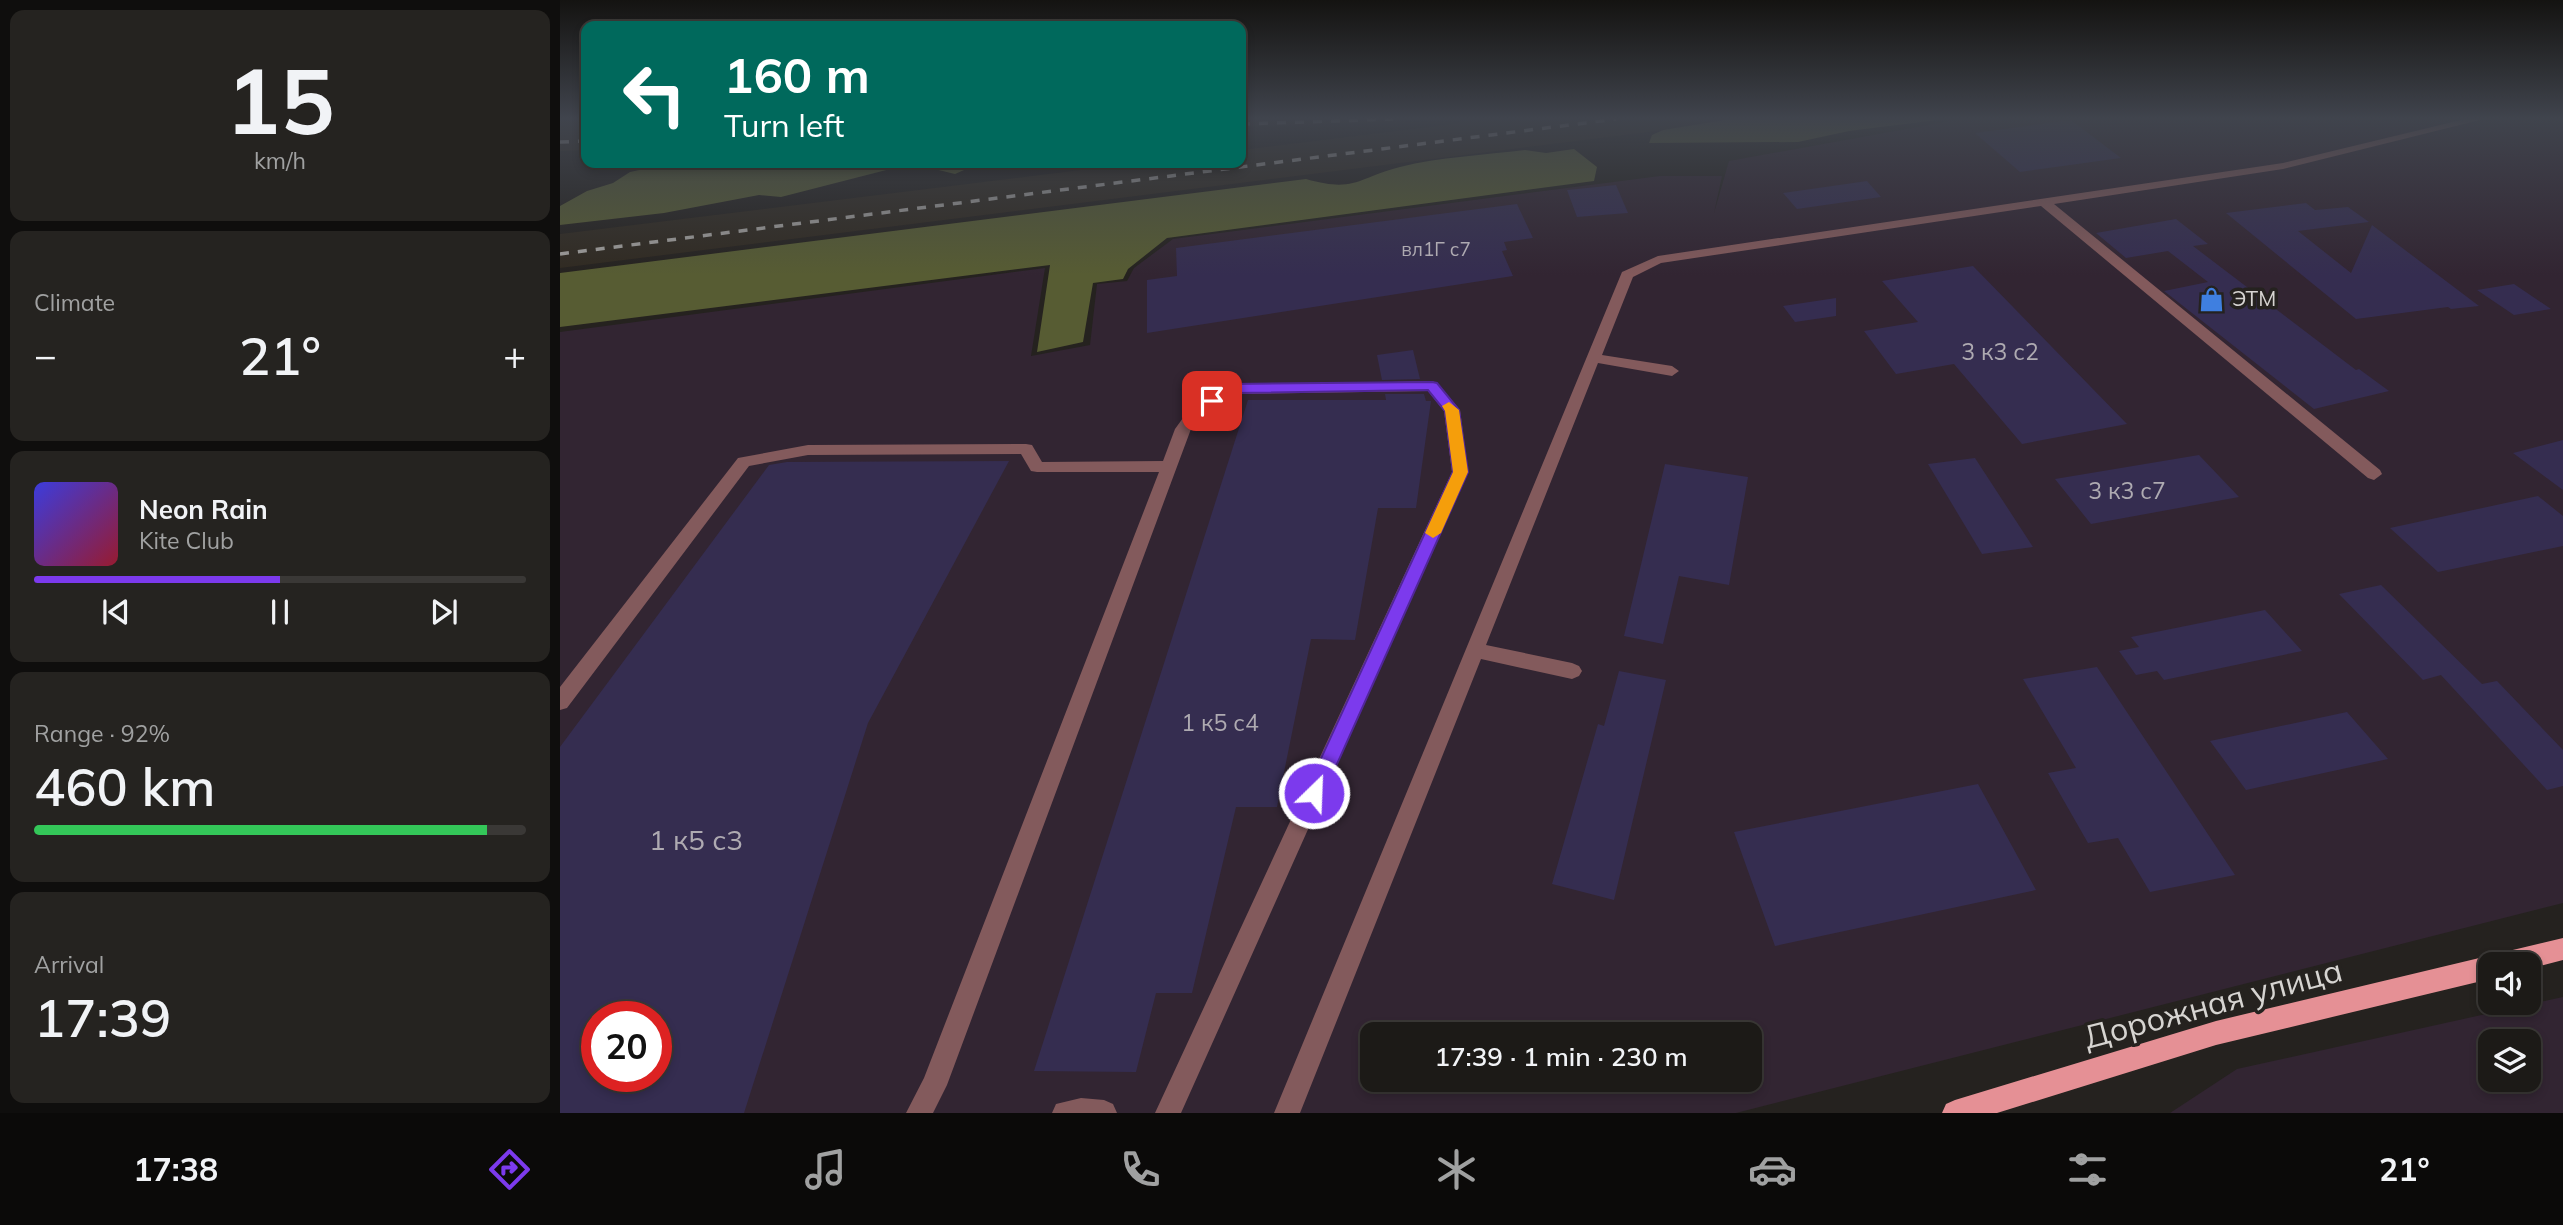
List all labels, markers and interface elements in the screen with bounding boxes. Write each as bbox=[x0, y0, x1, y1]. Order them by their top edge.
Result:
text: 15 bbox=[225, 43, 335, 157]
text: 160 m bbox=[724, 44, 870, 105]
icon: left bbox=[609, 49, 700, 140]
text: Turn left bbox=[724, 105, 844, 145]
text: km/h bbox=[254, 146, 306, 175]
house number: вл1Г с7 bbox=[1401, 237, 1471, 261]
shop icon: ЭТМ bbox=[2198, 285, 2226, 313]
place label: ЭТМ bbox=[2232, 285, 2276, 311]
text: Climate bbox=[34, 288, 115, 317]
text: 21° bbox=[239, 323, 321, 388]
text: − bbox=[34, 331, 57, 379]
text: + bbox=[503, 331, 526, 379]
house number: 3 к3 с2 bbox=[1961, 337, 2039, 366]
pin bbox=[1182, 371, 1242, 431]
icon: arrive bbox=[1193, 382, 1231, 420]
house number: 3 к3 с7 bbox=[2088, 476, 2166, 505]
text: Neon Rain bbox=[139, 493, 268, 526]
text: Kite Club bbox=[139, 526, 234, 555]
icon: previous bbox=[97, 593, 135, 631]
icon: pause bbox=[261, 593, 299, 631]
icon: next bbox=[425, 593, 463, 631]
house number: 1 к5 с4 bbox=[1181, 708, 1259, 737]
text: Range · 92% bbox=[34, 719, 170, 748]
text: 460 km bbox=[34, 754, 215, 819]
position arrow bbox=[1277, 756, 1351, 830]
house number: 1 к5 с3 bbox=[649, 822, 743, 857]
street label: Дорожная улица bbox=[2079, 949, 2346, 1057]
text: Arrival bbox=[34, 950, 104, 979]
map controls bbox=[2478, 952, 2541, 1092]
button: sound bbox=[2478, 952, 2541, 1015]
text: 17:39 bbox=[34, 985, 171, 1050]
speed limit sign: 20 bbox=[581, 1001, 672, 1092]
button: layers bbox=[2478, 1029, 2541, 1092]
text: 17:39 · 1 min · 230 m bbox=[1434, 1040, 1688, 1073]
icon: directions bbox=[485, 1145, 534, 1194]
icon: music bbox=[801, 1145, 850, 1194]
icon: phone bbox=[1116, 1145, 1165, 1194]
icon: climate bbox=[1432, 1145, 1481, 1194]
icon: car bbox=[1748, 1145, 1797, 1194]
icon: filters bbox=[2063, 1145, 2112, 1194]
text: 17:38 bbox=[133, 1149, 218, 1189]
text: 21° bbox=[2379, 1149, 2430, 1189]

